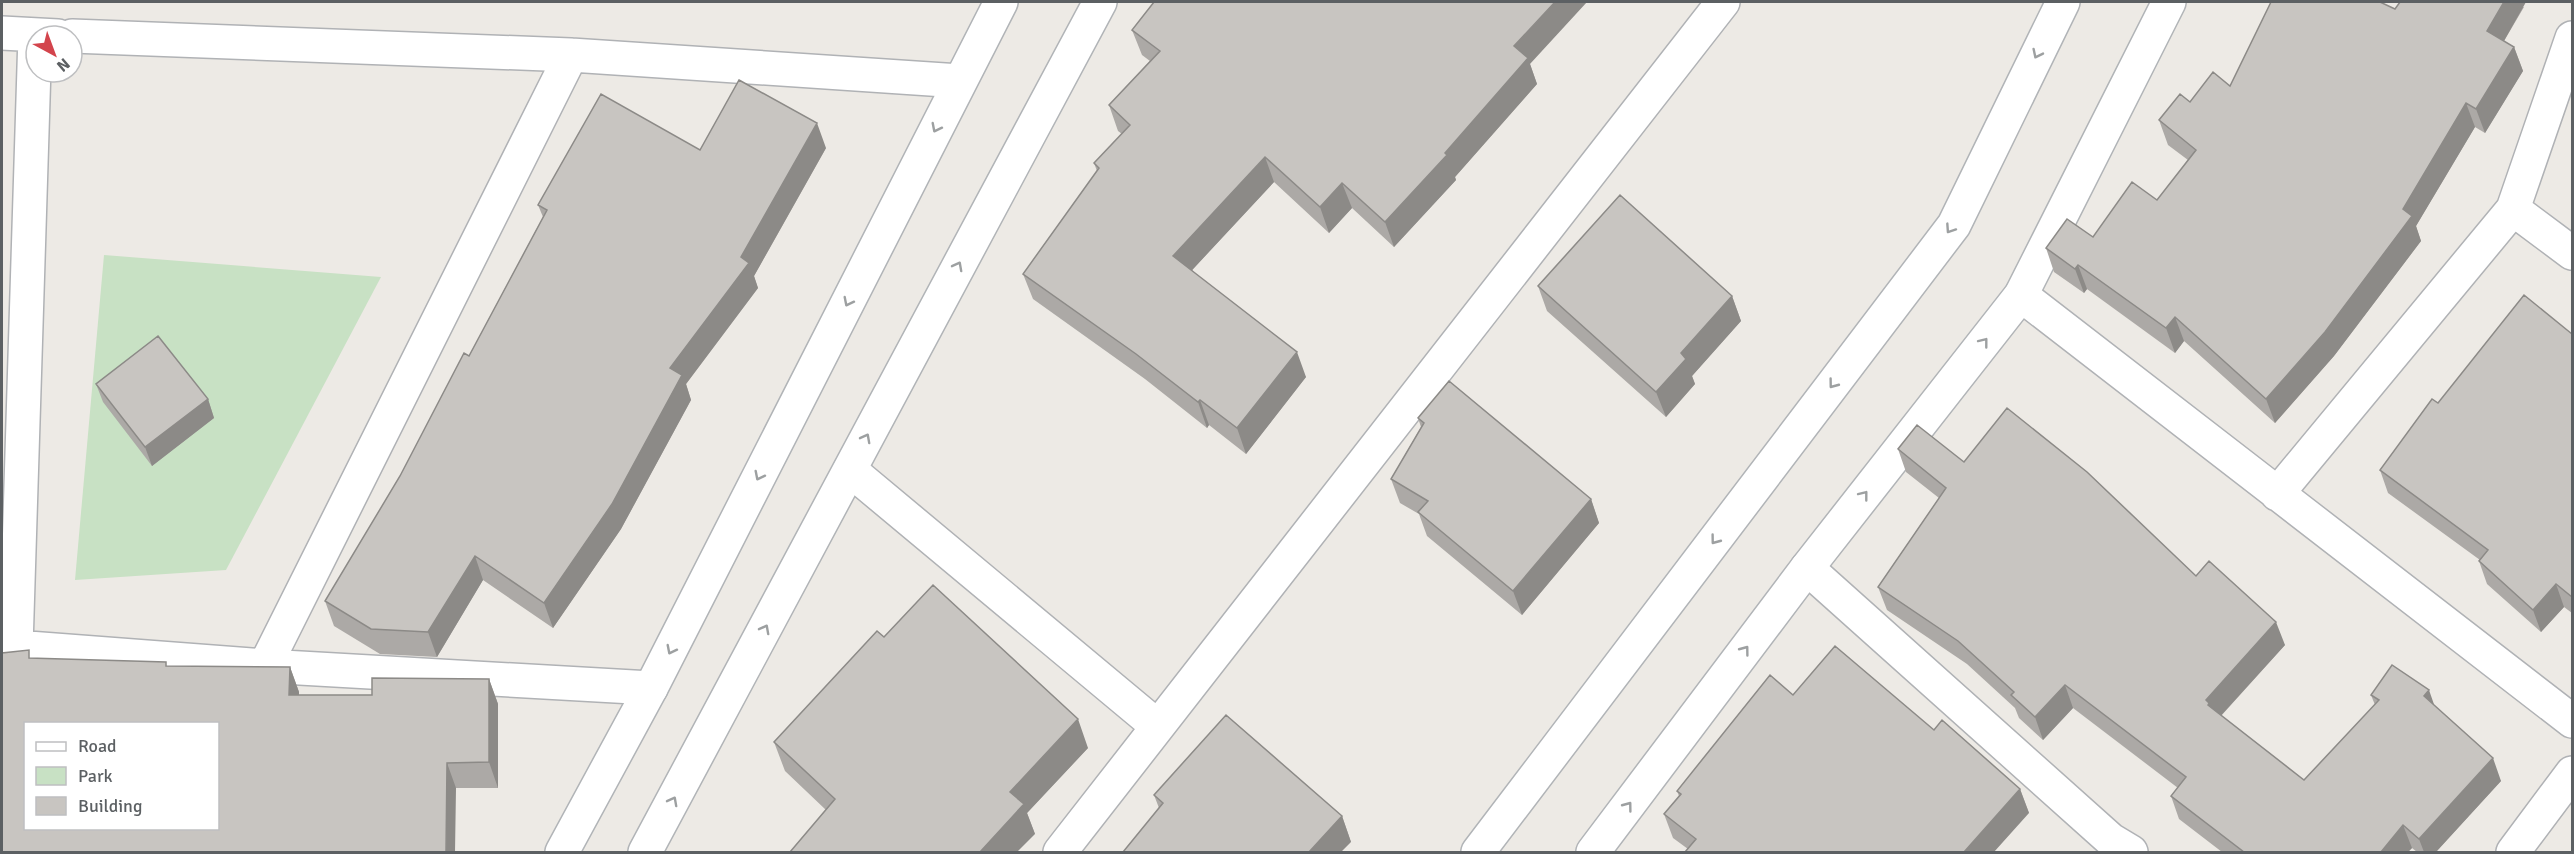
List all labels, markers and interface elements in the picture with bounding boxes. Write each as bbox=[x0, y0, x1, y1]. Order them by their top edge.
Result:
north arrow bbox=[24, 24, 84, 84]
one-way arrow bbox=[2033, 48, 2044, 59]
text: N bbox=[52, 53, 74, 76]
one-way arrow bbox=[932, 122, 943, 133]
one-way arrow bbox=[1946, 222, 1957, 233]
one-way arrow bbox=[951, 262, 963, 273]
one-way arrow bbox=[843, 296, 855, 307]
one-way arrow bbox=[1977, 338, 1988, 349]
one-way arrow bbox=[1829, 378, 1840, 389]
one-way arrow bbox=[859, 434, 870, 445]
one-way arrow bbox=[755, 469, 766, 480]
one-way arrow bbox=[1856, 491, 1867, 502]
one-way arrow bbox=[1711, 533, 1722, 544]
one-way arrow bbox=[758, 625, 769, 635]
one-way arrow bbox=[667, 643, 678, 654]
one-way arrow bbox=[1738, 646, 1749, 657]
legend bbox=[24, 722, 219, 830]
text: Road bbox=[78, 735, 117, 757]
text: Park bbox=[78, 765, 113, 787]
text: Building bbox=[78, 795, 142, 817]
one-way arrow bbox=[666, 797, 677, 807]
one-way arrow bbox=[1620, 801, 1631, 812]

